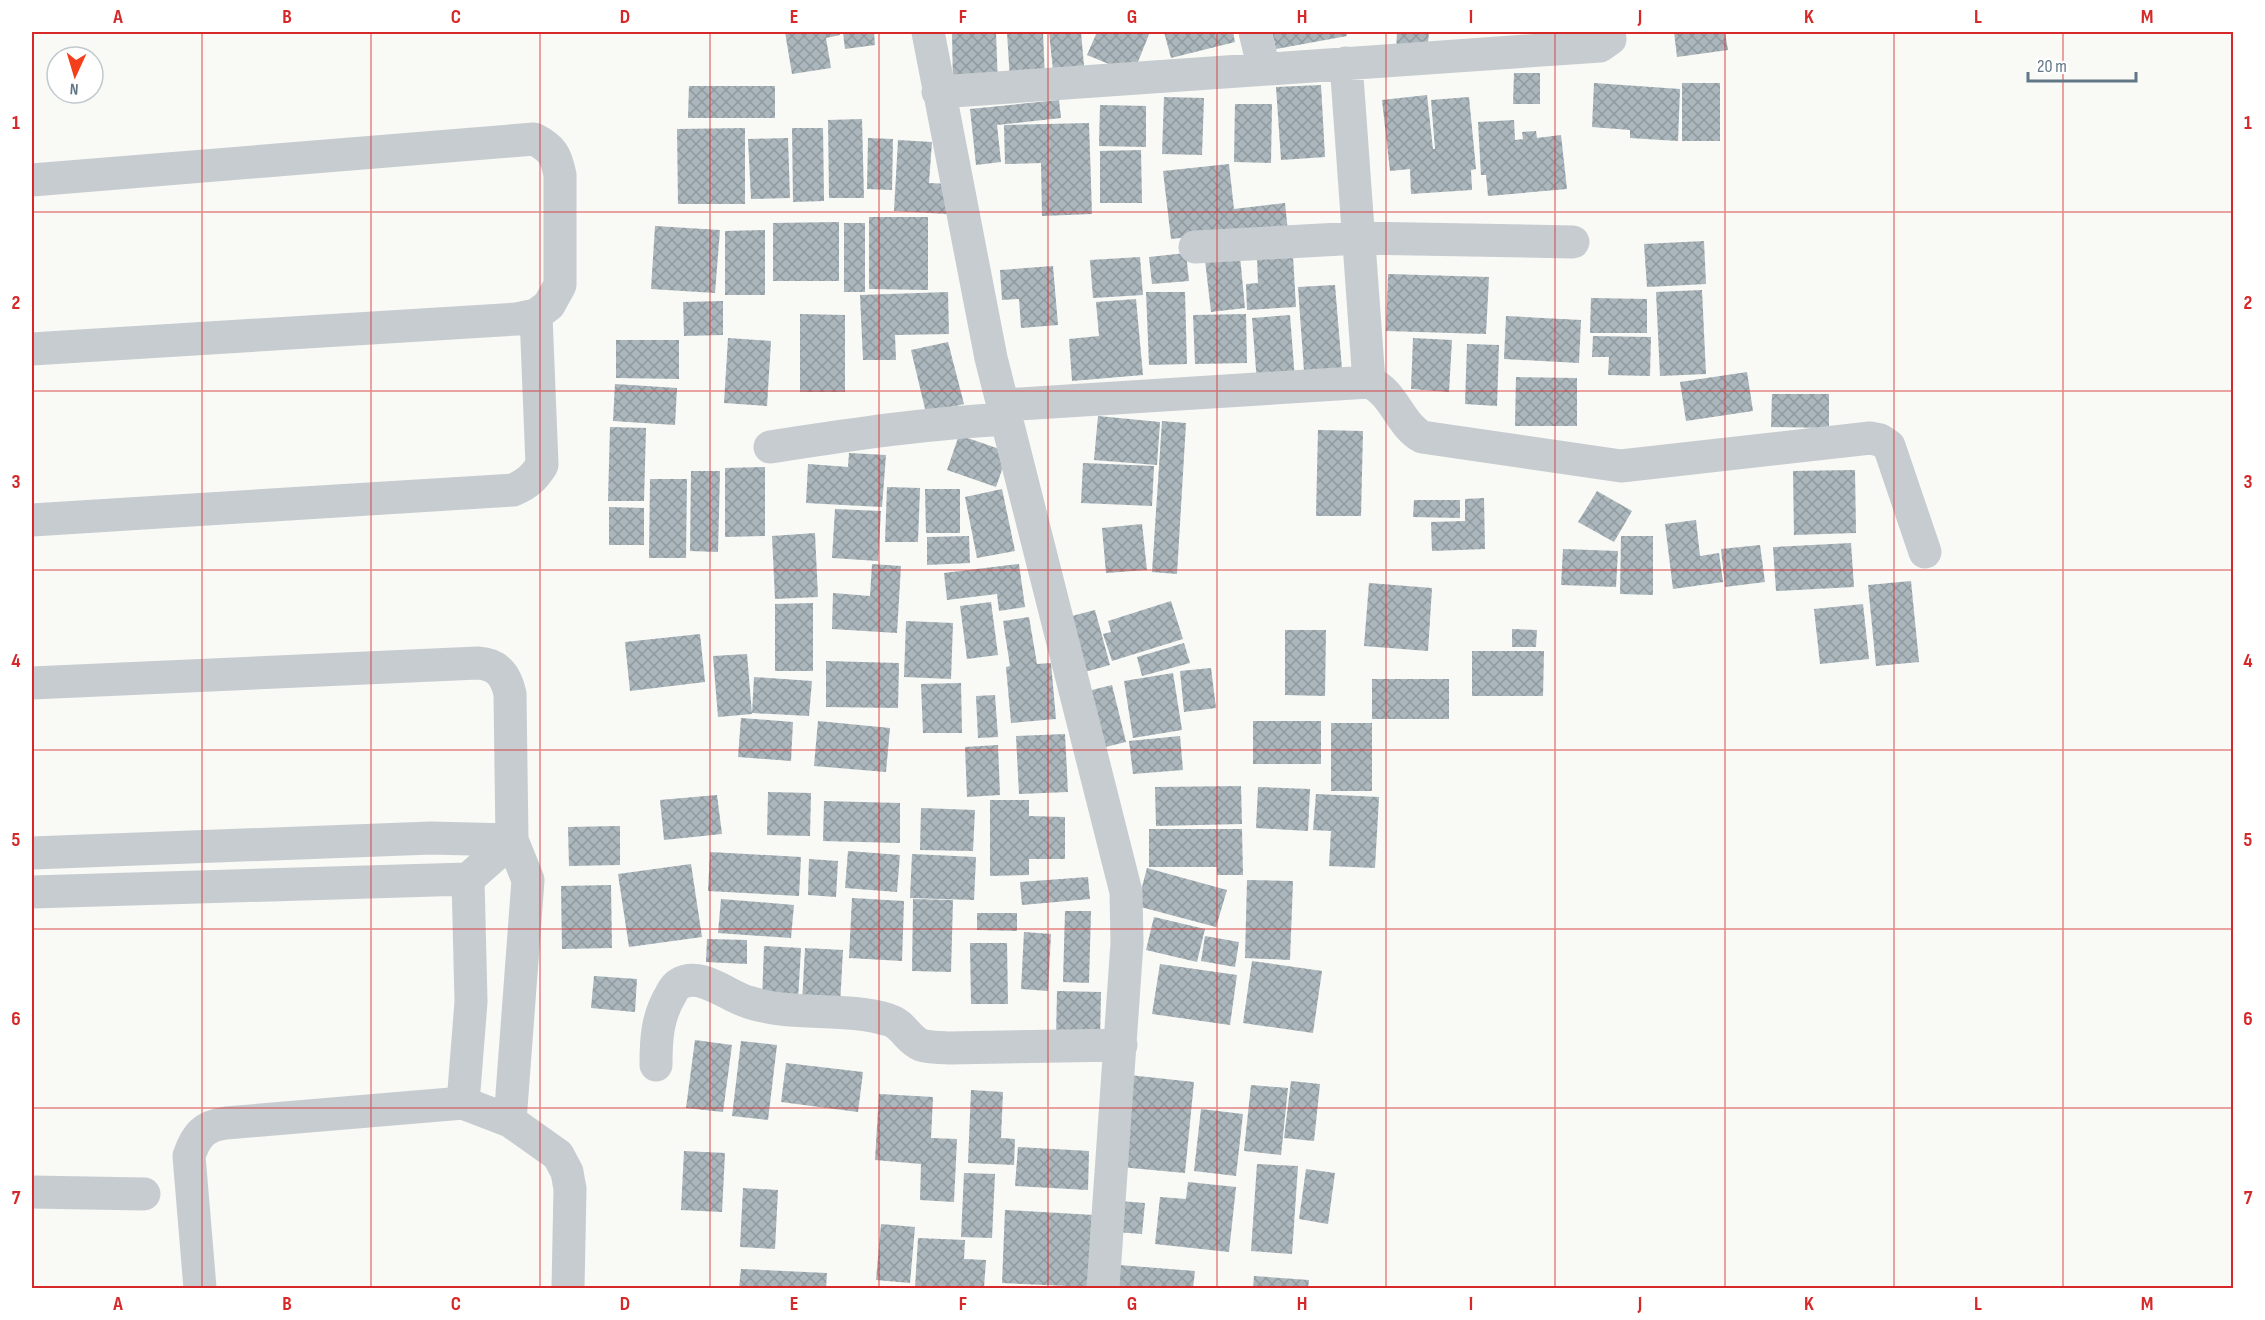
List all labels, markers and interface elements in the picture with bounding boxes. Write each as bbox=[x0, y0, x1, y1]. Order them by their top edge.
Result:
text: A bbox=[112, 5, 123, 29]
text: B bbox=[282, 5, 292, 29]
text: C bbox=[451, 5, 461, 29]
text: D bbox=[620, 5, 630, 29]
text: E bbox=[790, 5, 798, 29]
text: F bbox=[959, 5, 967, 29]
text: G bbox=[1127, 5, 1137, 29]
text: H bbox=[1297, 5, 1307, 29]
text: I bbox=[1469, 5, 1473, 29]
text: J bbox=[1637, 5, 1642, 29]
text: K bbox=[1804, 5, 1814, 29]
text: L bbox=[1974, 5, 1982, 29]
text: M bbox=[2141, 5, 2153, 29]
north arrow bbox=[45, 45, 105, 105]
scale bar bbox=[2028, 45, 2136, 83]
text: 20 m bbox=[2037, 56, 2067, 77]
text: N bbox=[69, 79, 79, 98]
text: 1 bbox=[12, 111, 20, 135]
text: 1 bbox=[2244, 111, 2252, 135]
text: 2 bbox=[12, 291, 20, 315]
text: 2 bbox=[2244, 291, 2252, 315]
text: 3 bbox=[12, 470, 21, 494]
text: 3 bbox=[2244, 470, 2253, 494]
text: 4 bbox=[11, 649, 21, 673]
text: 4 bbox=[2243, 649, 2253, 673]
text: 5 bbox=[12, 828, 21, 852]
text: 5 bbox=[2244, 828, 2253, 852]
text: 6 bbox=[11, 1007, 21, 1031]
text: 6 bbox=[2243, 1007, 2253, 1031]
text: 7 bbox=[12, 1186, 21, 1210]
text: 7 bbox=[2244, 1186, 2253, 1210]
text: A bbox=[112, 1292, 123, 1316]
text: B bbox=[282, 1292, 292, 1316]
text: C bbox=[451, 1292, 461, 1316]
text: D bbox=[620, 1292, 630, 1316]
text: E bbox=[790, 1292, 798, 1316]
text: F bbox=[959, 1292, 967, 1316]
text: G bbox=[1127, 1292, 1137, 1316]
text: H bbox=[1297, 1292, 1307, 1316]
text: I bbox=[1469, 1292, 1473, 1316]
text: J bbox=[1637, 1292, 1642, 1316]
text: K bbox=[1804, 1292, 1814, 1316]
text: L bbox=[1974, 1292, 1982, 1316]
text: M bbox=[2141, 1292, 2153, 1316]

